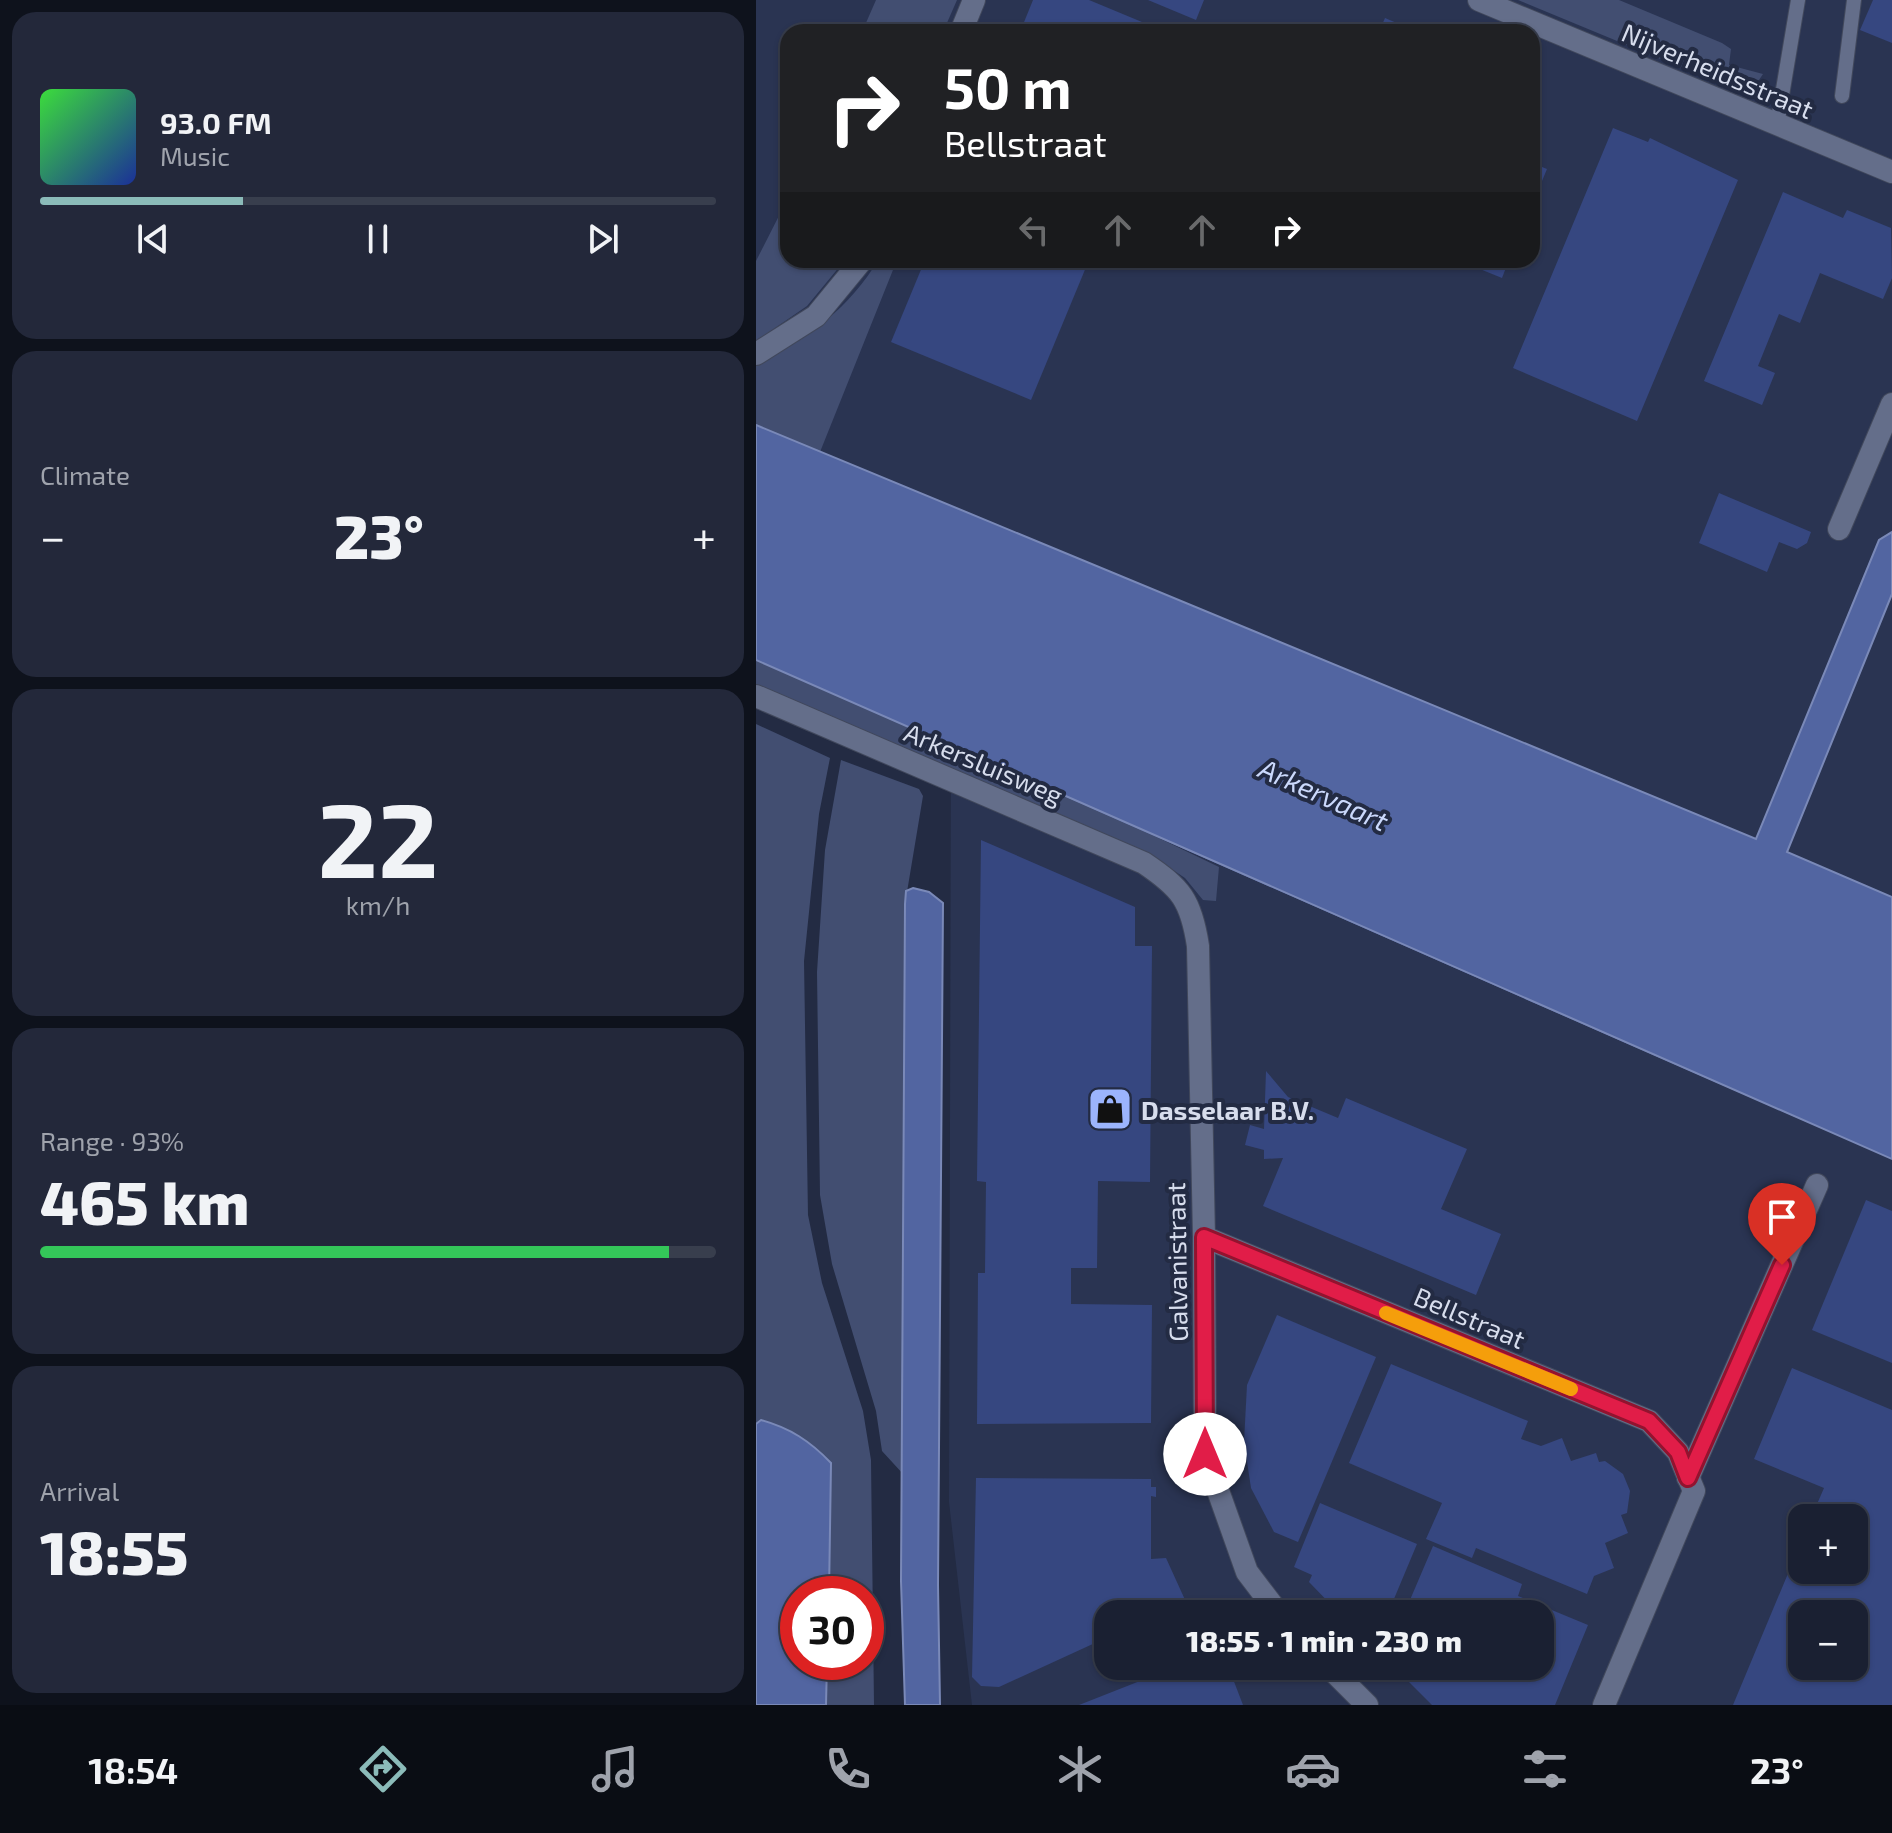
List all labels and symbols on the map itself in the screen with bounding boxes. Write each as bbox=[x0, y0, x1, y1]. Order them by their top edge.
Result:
street label: Nijverheidsstraat bbox=[1618, 16, 1818, 124]
street label: Arkersluisweg bbox=[900, 716, 1068, 810]
water label: Arkervaart bbox=[1253, 750, 1394, 838]
shop icon: Dasselaar B.V. bbox=[1086, 1085, 1134, 1133]
place label: Dasselaar B.V. bbox=[1141, 1094, 1314, 1125]
street label: Galvanistraat bbox=[1159, 1182, 1193, 1342]
pin bbox=[1748, 1183, 1816, 1265]
street label: Bellstraat bbox=[1410, 1280, 1530, 1354]
position arrow bbox=[1163, 1412, 1247, 1496]
speed limit sign: 30 bbox=[780, 1576, 884, 1680]

